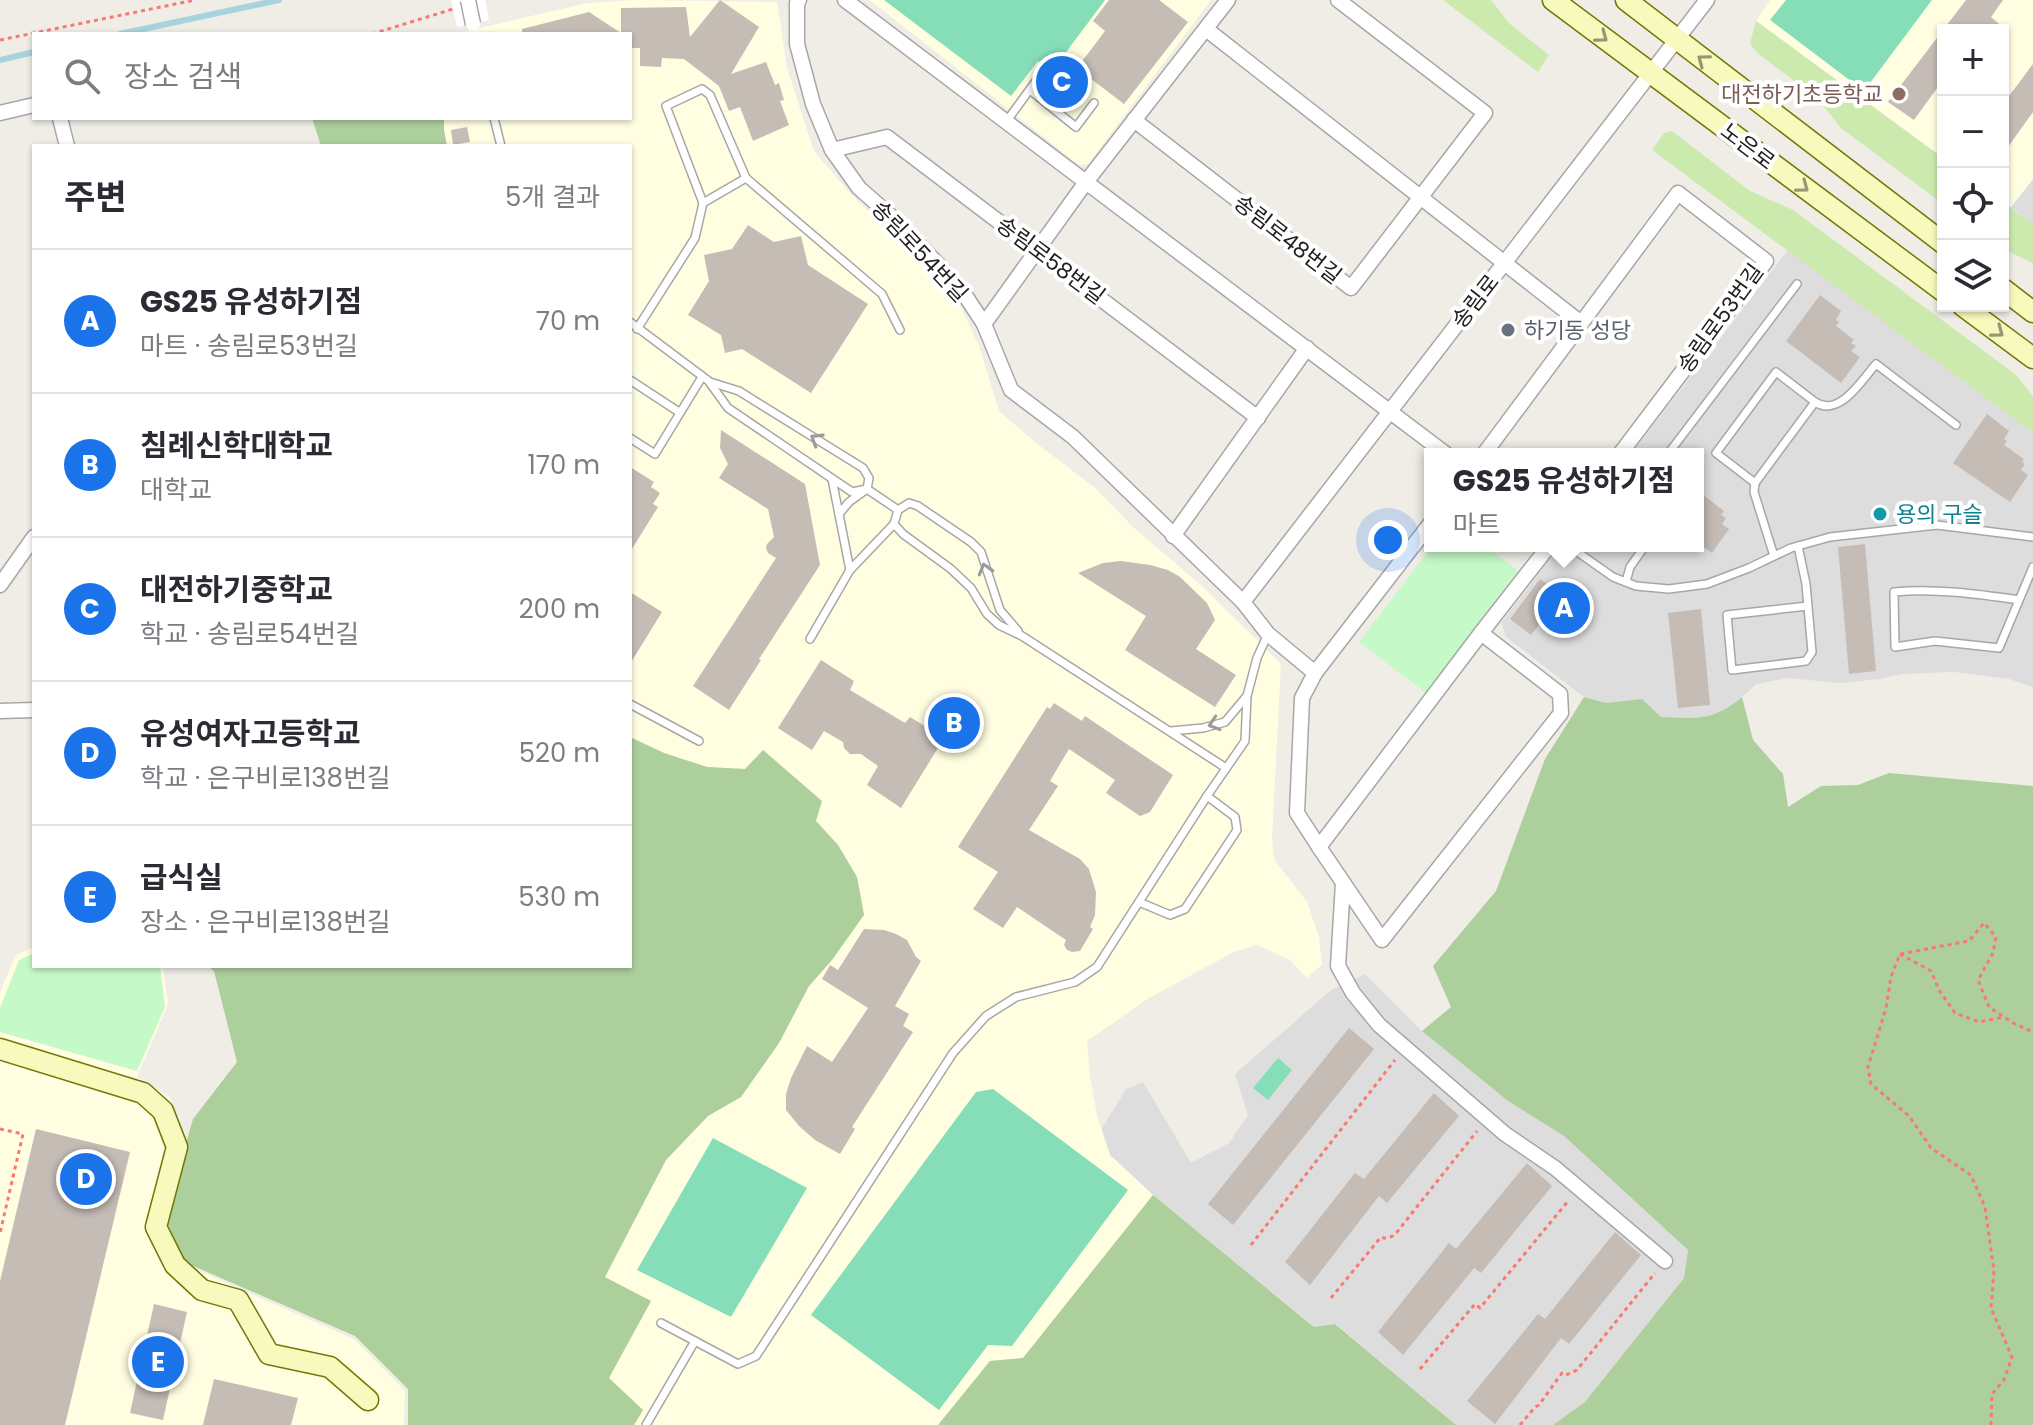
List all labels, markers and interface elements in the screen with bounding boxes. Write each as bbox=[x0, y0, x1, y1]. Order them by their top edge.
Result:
map controls bbox=[1937, 24, 2009, 312]
button: + bbox=[1937, 24, 2009, 96]
one-way arrow bbox=[1593, 27, 1608, 41]
search box bbox=[32, 32, 632, 120]
pin: C bbox=[1036, 52, 1088, 112]
icon: search bbox=[60, 54, 104, 98]
text: 장소 검색 bbox=[124, 55, 242, 98]
one-way arrow bbox=[1697, 55, 1712, 69]
place label: 대전하기초등학교 bbox=[1721, 79, 1883, 110]
marker: 대전하기초등학교 bbox=[1890, 85, 1908, 103]
button: − bbox=[1937, 96, 2009, 168]
street label: 노은로 bbox=[1714, 116, 1781, 177]
button: locate bbox=[1937, 168, 2009, 240]
text: 주변 bbox=[64, 173, 127, 221]
one-way arrow bbox=[1794, 178, 1809, 192]
text: 5개 결과 bbox=[505, 179, 600, 215]
street label: 송림로48번길 bbox=[1227, 187, 1348, 291]
street label: 송림로54번길 bbox=[864, 194, 975, 309]
street label: 송림로58번길 bbox=[990, 209, 1112, 312]
button: layers bbox=[1937, 240, 2009, 312]
street label: 송림로53번길 bbox=[1670, 257, 1771, 379]
street label: 송림로 bbox=[1444, 268, 1506, 335]
text: GS25 유성하기점 bbox=[140, 280, 362, 323]
text: A bbox=[80, 303, 100, 339]
text: 70 m bbox=[536, 303, 600, 339]
place label: 하기동 성당 bbox=[1524, 315, 1631, 346]
marker: 하기동 성당 bbox=[1499, 321, 1517, 339]
one-way arrow bbox=[1989, 322, 2004, 337]
text: 마트 · 송림로53번길 bbox=[140, 328, 358, 364]
text: 침례신학대학교 bbox=[140, 424, 333, 467]
one-way arrow bbox=[810, 433, 824, 448]
text: B bbox=[81, 447, 99, 483]
text: 170 m bbox=[527, 447, 600, 483]
popup bbox=[1424, 448, 1704, 552]
text: GS25 유성하기점 bbox=[1453, 459, 1675, 502]
text: 대학교 bbox=[140, 472, 212, 508]
place label: 용의 구슬 bbox=[1896, 499, 1983, 530]
marker: 용의 구슬 bbox=[1871, 505, 1889, 523]
text: 마트 bbox=[1453, 507, 1501, 543]
your location bbox=[1368, 520, 1408, 560]
one-way arrow bbox=[978, 562, 994, 576]
text: 대전하기중학교 bbox=[140, 568, 333, 611]
pin: A bbox=[1538, 578, 1590, 638]
text: C bbox=[80, 591, 100, 627]
text: 200 m bbox=[519, 591, 600, 627]
text: 학교 · 송림로54번길 bbox=[140, 616, 360, 652]
pin: B bbox=[928, 693, 980, 753]
text: 유성여자고등학교 bbox=[140, 712, 361, 755]
one-way arrow bbox=[1208, 715, 1222, 731]
text: D bbox=[81, 735, 99, 771]
text: 520 m bbox=[519, 735, 600, 771]
text: 학교 · 은구비로138번길 bbox=[140, 760, 391, 796]
text: 급식실 bbox=[140, 856, 223, 899]
text: E bbox=[83, 879, 97, 915]
text: 530 m bbox=[518, 879, 600, 915]
text: 장소 · 은구비로138번길 bbox=[140, 904, 391, 940]
pin: D bbox=[60, 1149, 112, 1209]
pin: E bbox=[132, 1332, 184, 1392]

